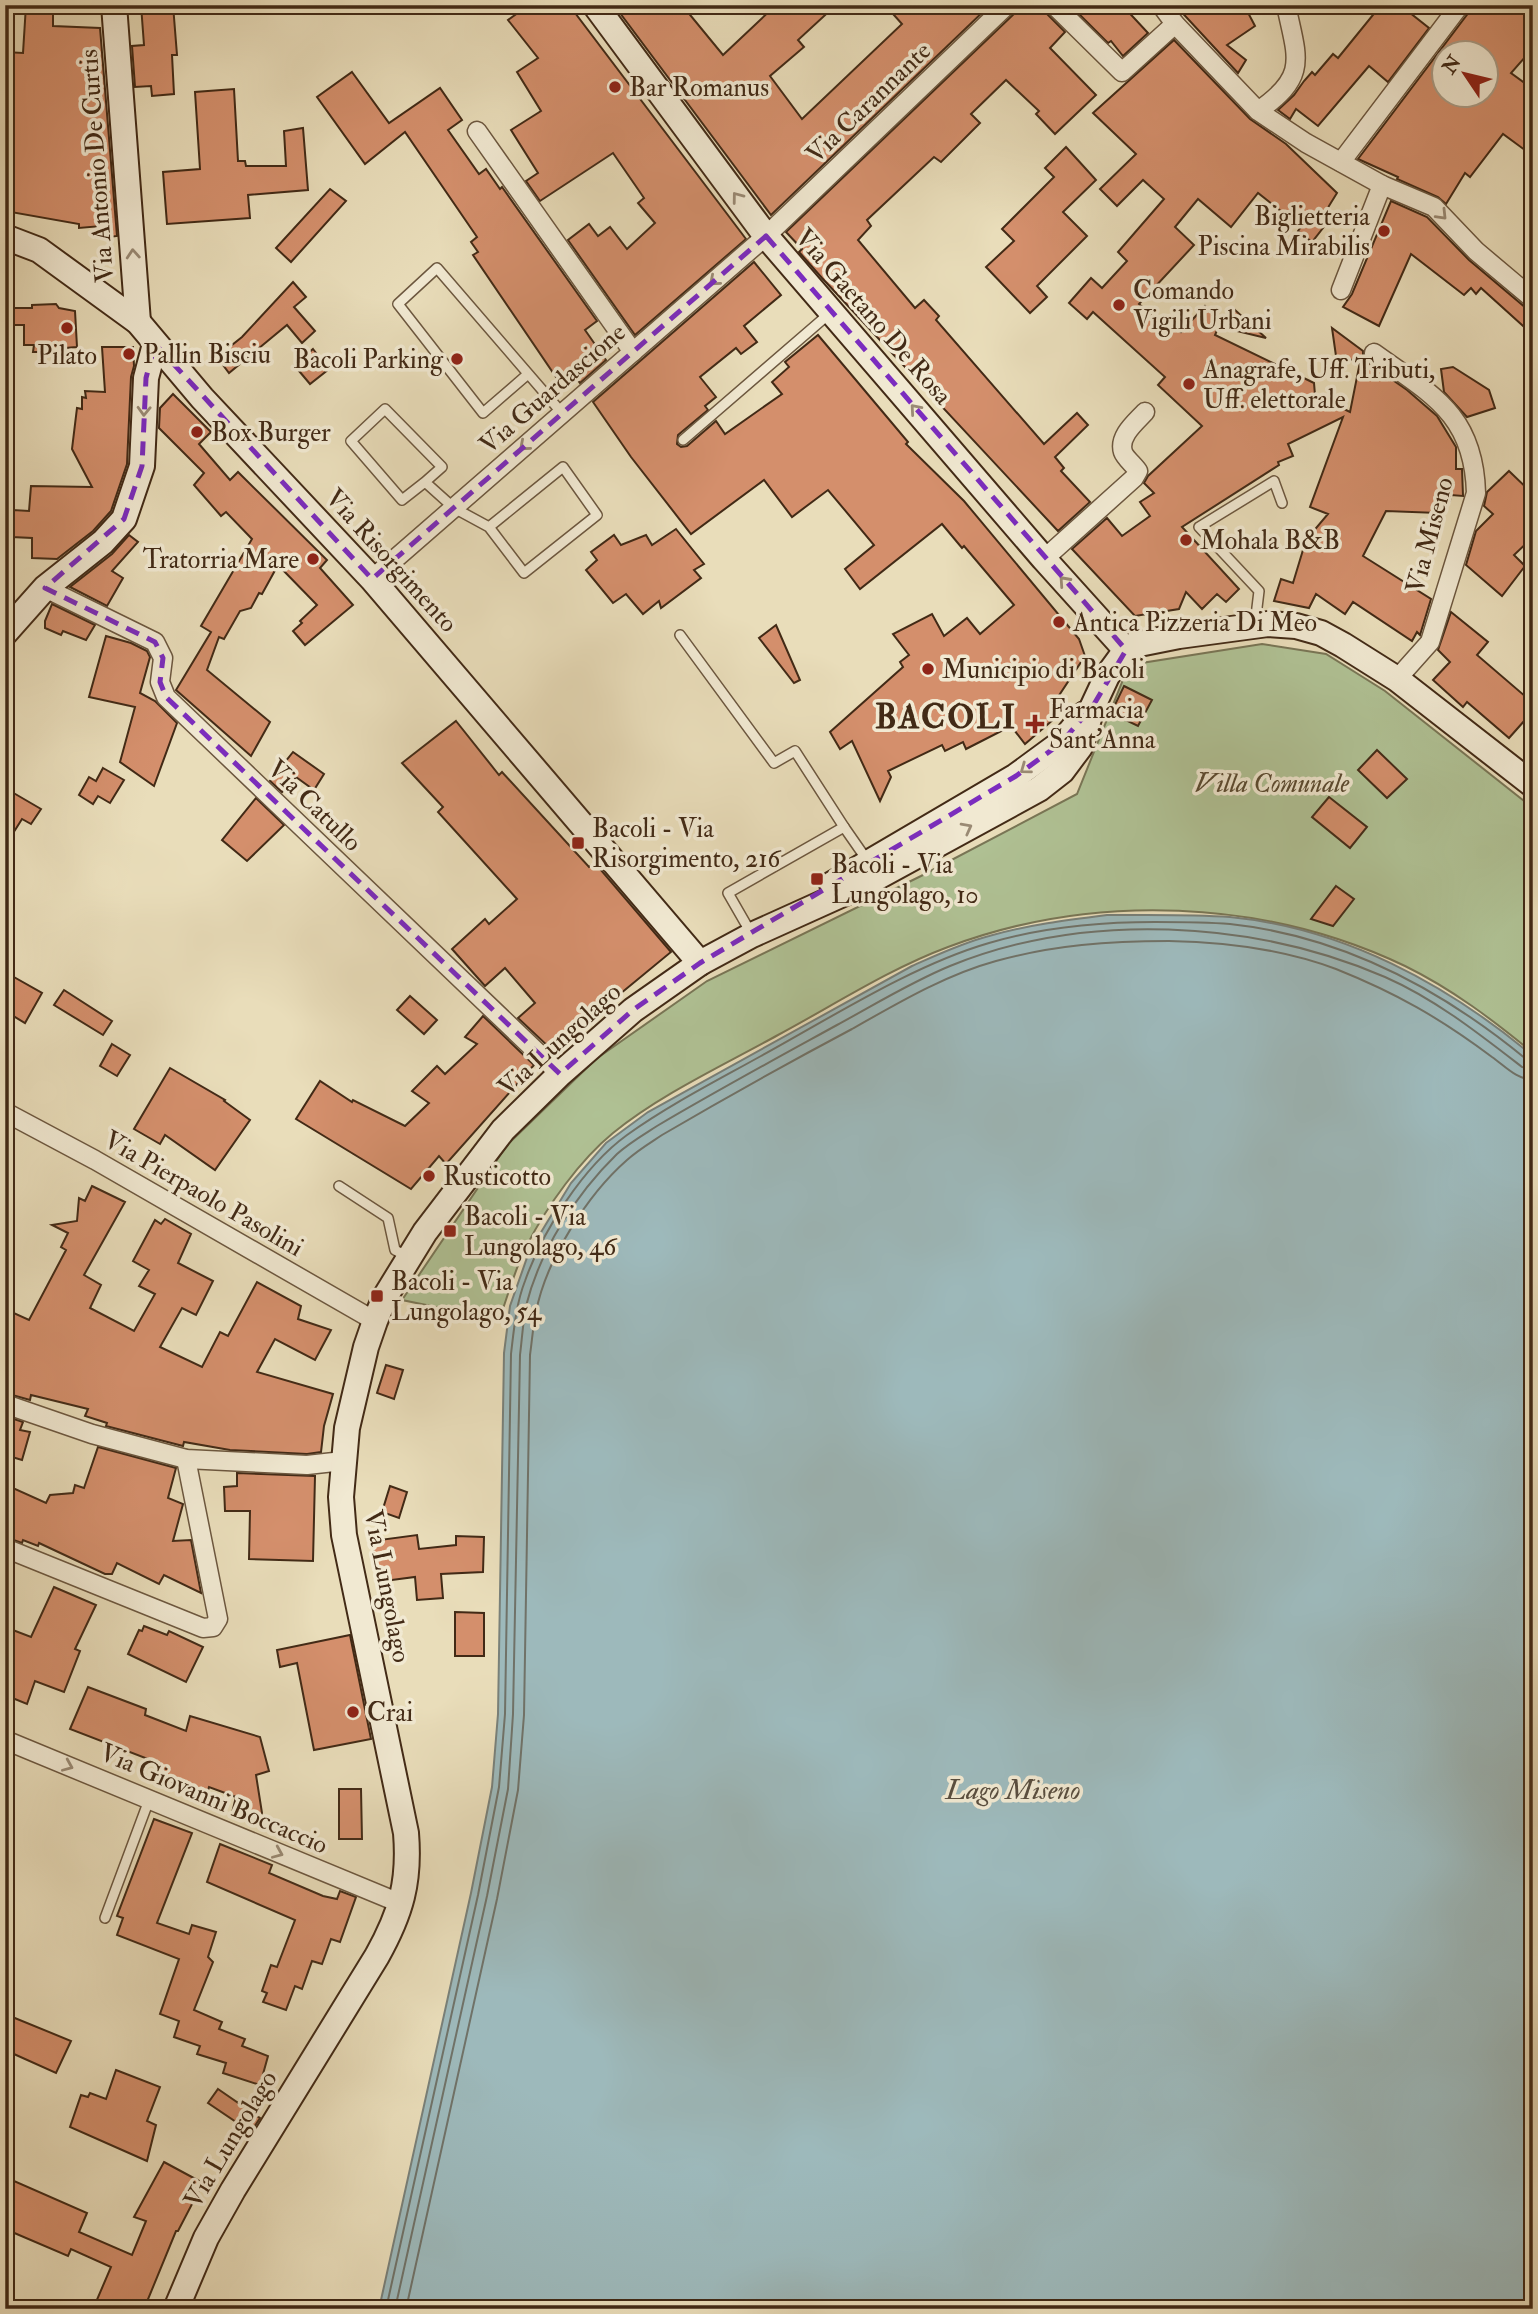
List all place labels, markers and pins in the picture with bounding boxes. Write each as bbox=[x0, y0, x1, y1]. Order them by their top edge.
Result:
place label: Bar Romanus bbox=[629, 72, 769, 104]
marker: Bar Romanus bbox=[607, 79, 623, 95]
place label: Biglietteria Piscina Mirabilis bbox=[1198, 201, 1370, 263]
marker: Biglietteria Piscina Mirabilis bbox=[1376, 223, 1392, 239]
place label: Comando Vigili Urbani bbox=[1133, 275, 1272, 337]
marker: Comando Vigili Urbani bbox=[1111, 297, 1127, 313]
marker: Pilato bbox=[59, 320, 75, 336]
place label: Pallin Bisciu bbox=[143, 339, 271, 371]
place label: Pilato bbox=[37, 340, 97, 372]
place label: Bacoli Parking bbox=[293, 344, 444, 376]
marker: Pallin Bisciu bbox=[121, 346, 137, 362]
marker: Bacoli Parking bbox=[449, 351, 465, 367]
place label: Anagrafe, Uff. Tributi, Uff. elettorale bbox=[1202, 354, 1435, 416]
marker: Anagrafe, Uff. Tributi, Uff. elettorale bbox=[1181, 376, 1197, 392]
place label: Box Burger bbox=[211, 417, 331, 449]
marker: Box Burger bbox=[189, 424, 205, 440]
place label: Mohala B&B bbox=[1200, 525, 1340, 557]
marker: Mohala B&B bbox=[1178, 532, 1194, 548]
place label: Tratorria Mare bbox=[143, 544, 299, 576]
marker: Tratorria Mare bbox=[305, 551, 321, 567]
place label: Antica Pizzeria Di Meo bbox=[1072, 607, 1317, 639]
marker: Antica Pizzeria Di Meo bbox=[1051, 614, 1067, 630]
place label: Municipio di Bacoli bbox=[942, 654, 1145, 687]
marker: Municipio di Bacoli bbox=[920, 661, 936, 677]
place label: Farmacia Sant'Anna bbox=[1049, 694, 1156, 756]
marker: Farmacia Sant'Anna bbox=[1027, 716, 1043, 732]
place label: Bacoli - Via Risorgimento, 216 bbox=[592, 813, 782, 875]
marker: Bacoli - Via Risorgimento, 216 bbox=[570, 835, 586, 851]
place label: Bacoli - Via Lungolago, 10 bbox=[831, 849, 979, 911]
marker: Bacoli - Via Lungolago, 10 bbox=[809, 871, 825, 887]
place label: Rusticotto bbox=[443, 1161, 551, 1193]
marker: Rusticotto bbox=[421, 1168, 437, 1184]
place label: Bacoli - Via Lungolago, 46 bbox=[464, 1201, 618, 1263]
marker: Bacoli - Via Lungolago, 46 bbox=[442, 1223, 458, 1239]
place label: Bacoli - Via Lungolago, 54 bbox=[391, 1266, 542, 1328]
marker: Bacoli - Via Lungolago, 54 bbox=[369, 1288, 385, 1304]
place label: Crai bbox=[367, 1697, 413, 1729]
marker: Crai bbox=[345, 1704, 361, 1720]

